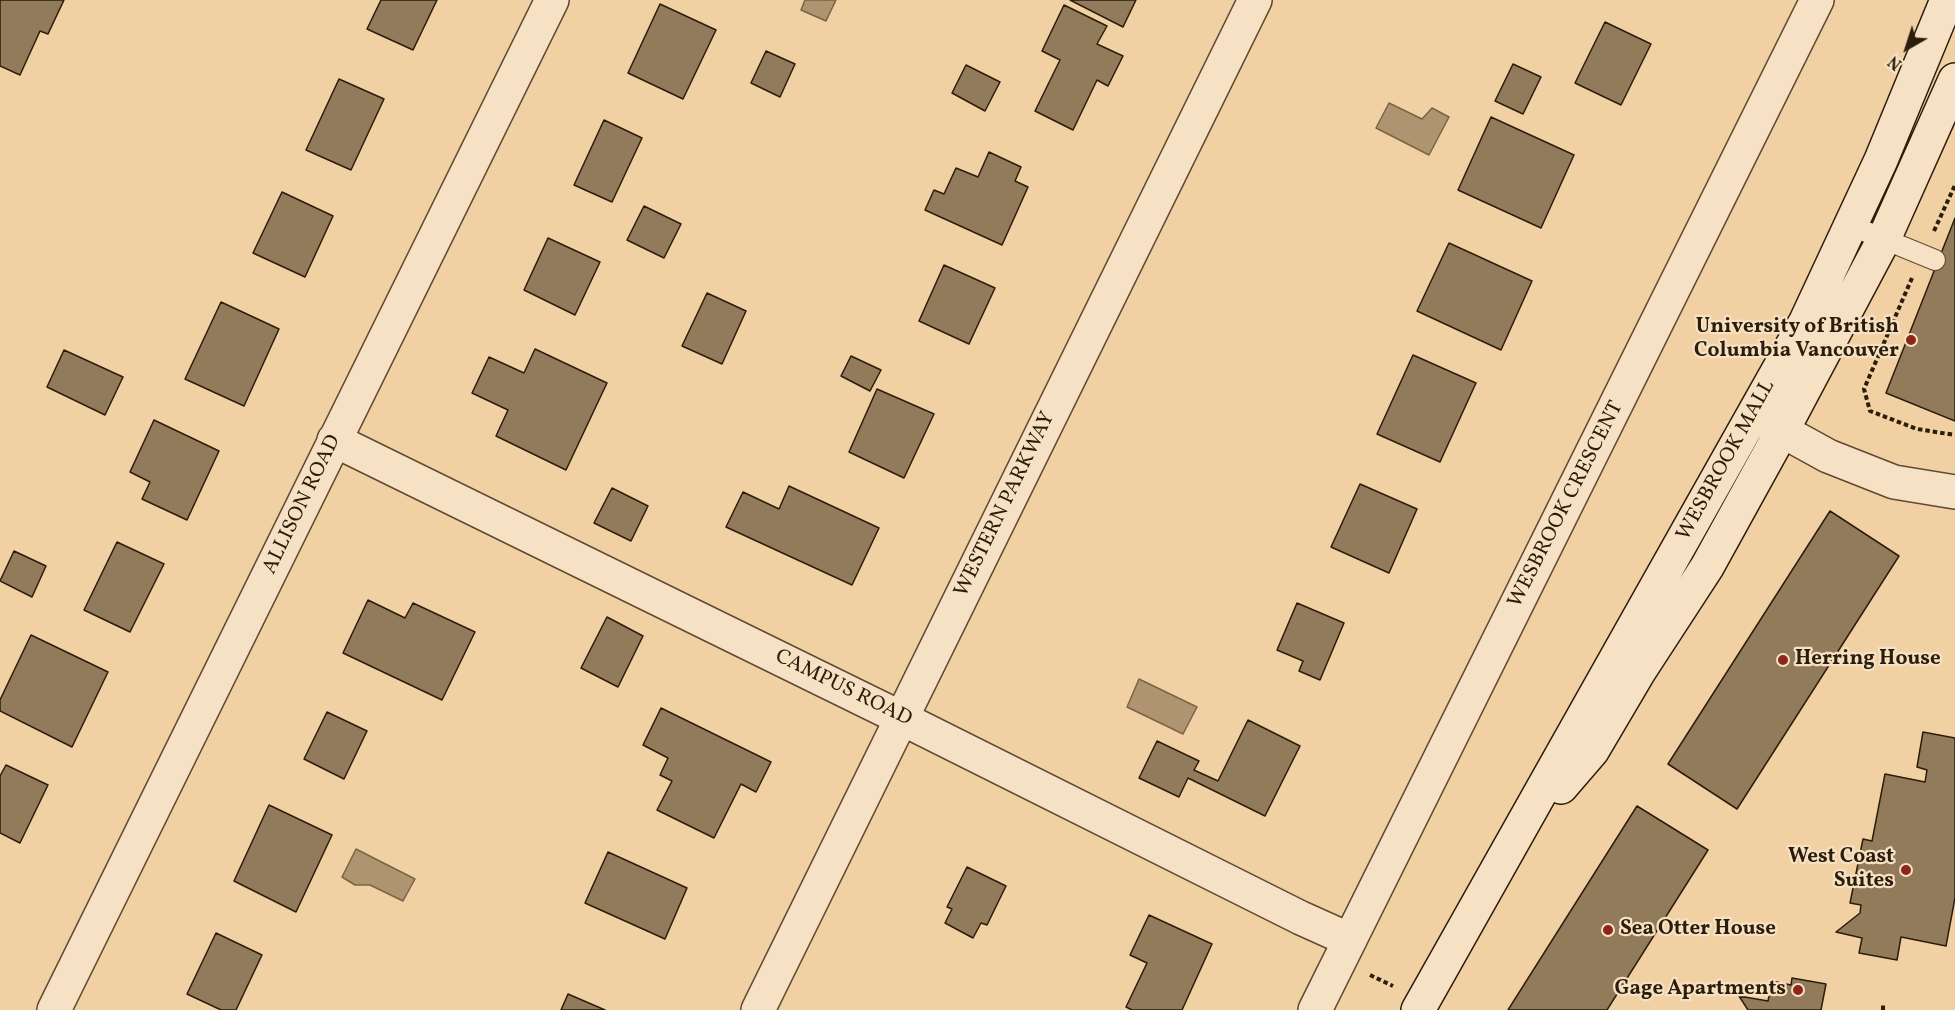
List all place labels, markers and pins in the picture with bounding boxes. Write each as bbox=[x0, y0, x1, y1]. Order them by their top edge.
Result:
place label: University of British Columbia Vancouver bbox=[1694, 315, 1899, 365]
marker: University of British Columbia Vancouver bbox=[1904, 333, 1918, 347]
place label: Herring House bbox=[1795, 647, 1941, 673]
marker: Herring House bbox=[1776, 653, 1790, 667]
place label: West Coast Suites bbox=[1788, 845, 1894, 895]
marker: West Coast Suites bbox=[1899, 863, 1913, 877]
place label: Sea Otter House bbox=[1620, 917, 1776, 943]
marker: Sea Otter House bbox=[1601, 923, 1615, 937]
place label: Gage Apartments bbox=[1614, 977, 1786, 1003]
marker: Gage Apartments bbox=[1791, 983, 1805, 997]

